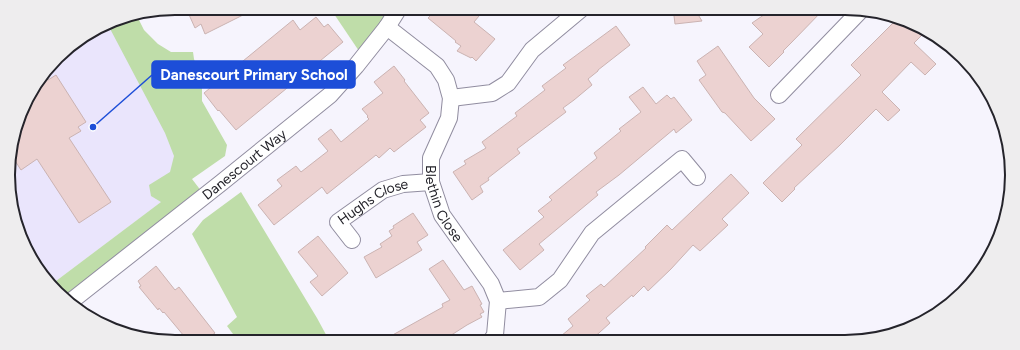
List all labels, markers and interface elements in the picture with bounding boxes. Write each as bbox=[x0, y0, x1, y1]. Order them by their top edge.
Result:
callout: Danescourt Primary School bbox=[152, 61, 355, 88]
text: Danescourt Primary School bbox=[160, 66, 348, 84]
street label: Danescourt Way bbox=[199, 125, 290, 204]
street label: Blethin Close bbox=[422, 165, 467, 246]
street label: Hughs Close bbox=[334, 176, 409, 229]

